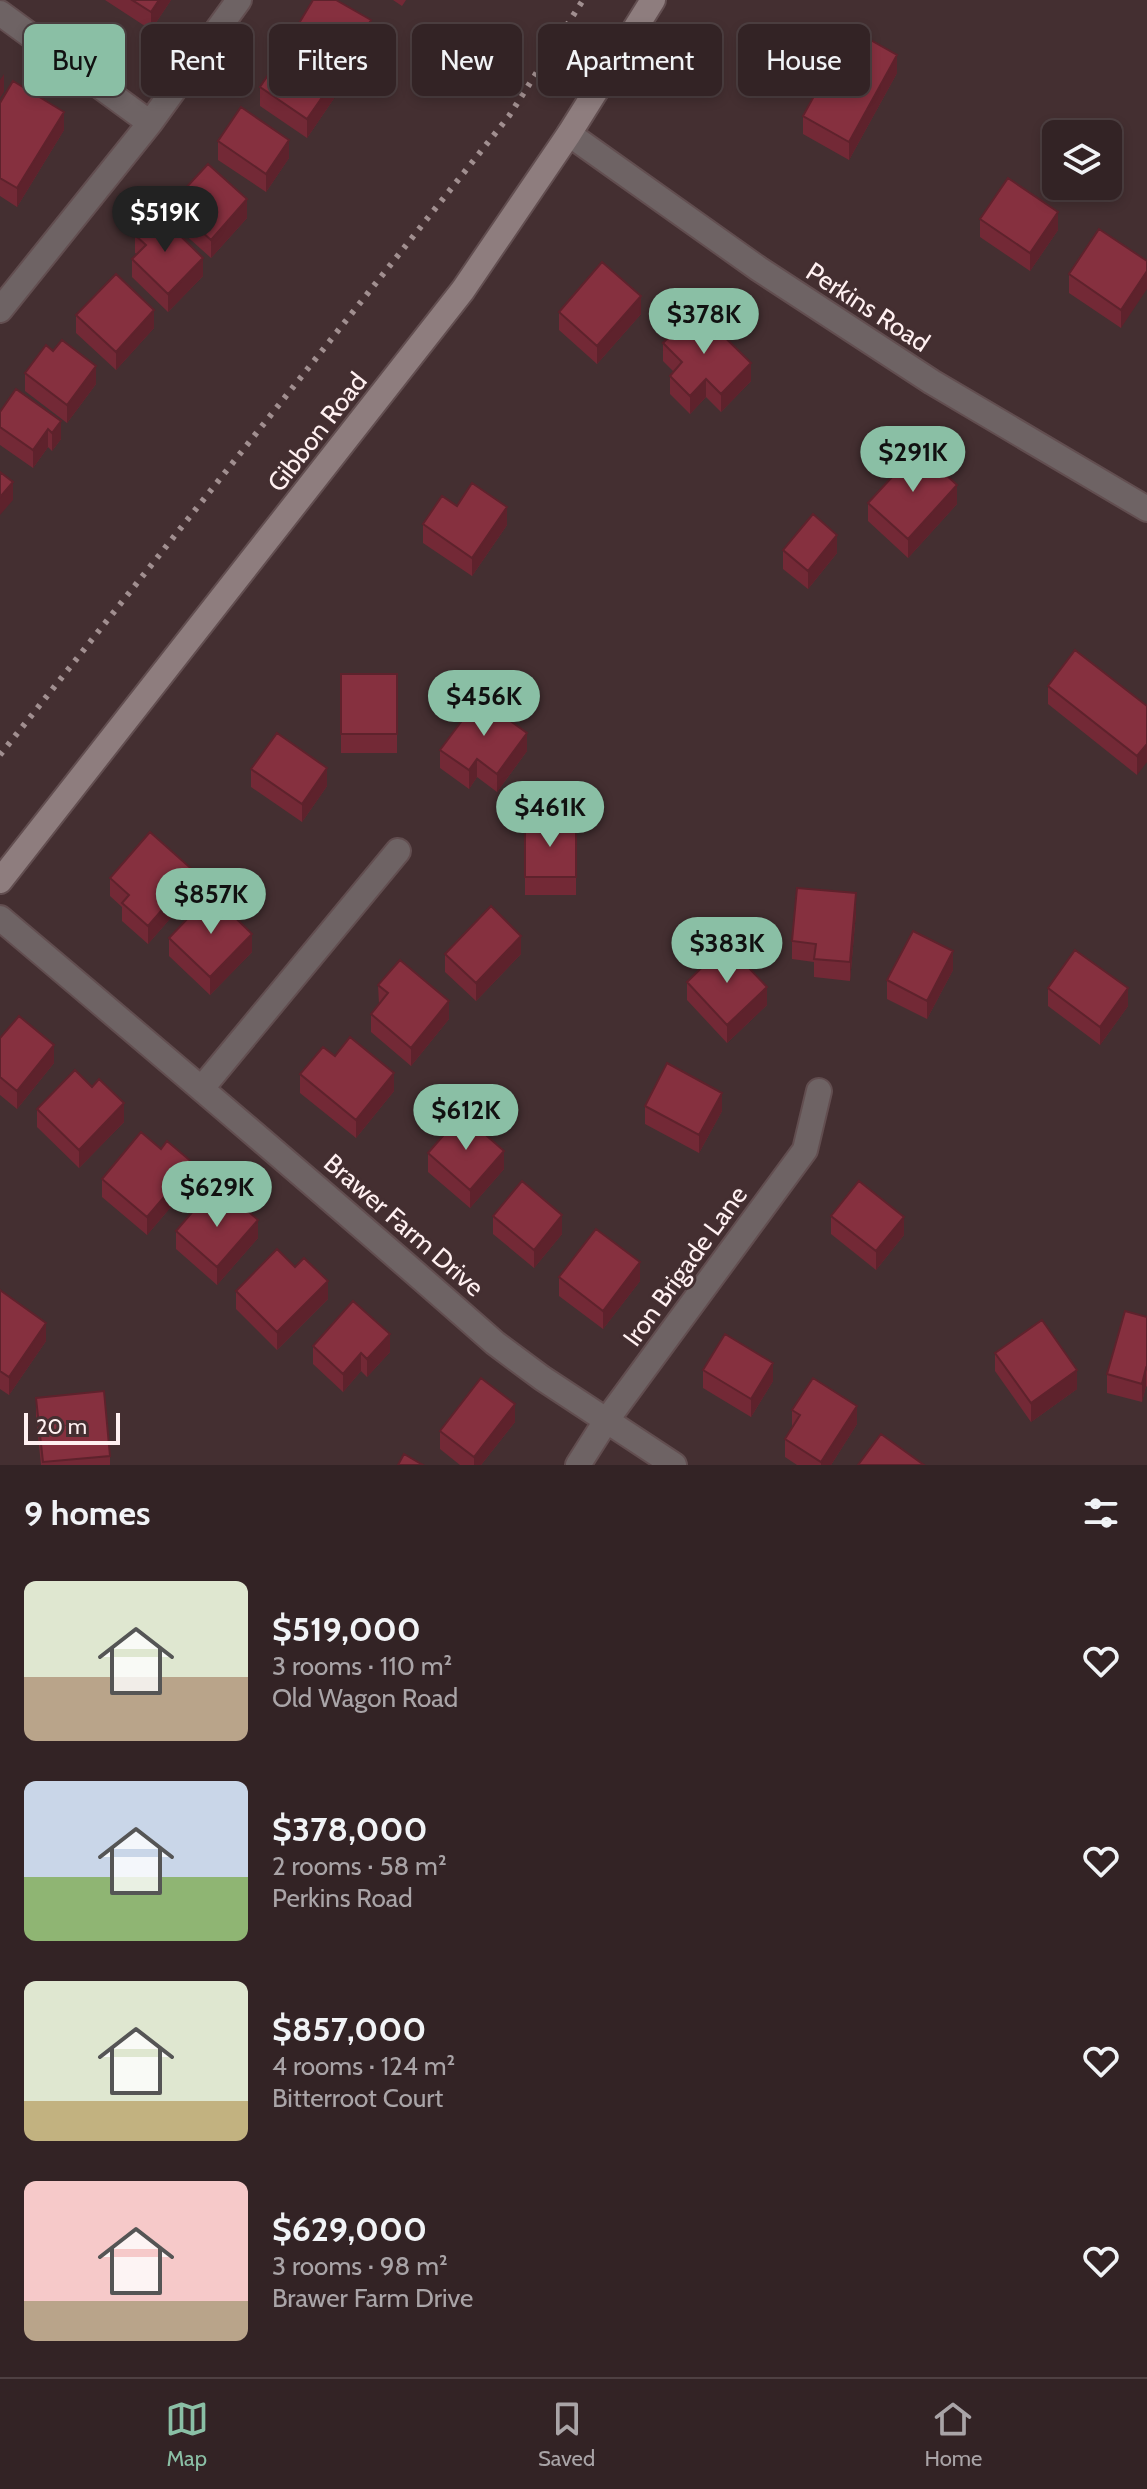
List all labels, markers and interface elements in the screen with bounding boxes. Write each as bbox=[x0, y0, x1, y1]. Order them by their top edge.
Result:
chip: Buy bbox=[24, 24, 125, 96]
chip: Rent bbox=[141, 24, 253, 96]
chip: Filters bbox=[269, 24, 396, 96]
chip: New bbox=[412, 24, 522, 96]
chip: Apartment bbox=[538, 24, 722, 96]
chip: House bbox=[738, 24, 870, 96]
map controls bbox=[1042, 120, 1122, 200]
button: layers bbox=[1042, 120, 1122, 200]
pin: $519K bbox=[109, 186, 221, 254]
text: $519K bbox=[130, 196, 200, 228]
street label: Perkins Road bbox=[800, 255, 936, 359]
pin: $378K bbox=[648, 288, 760, 356]
text: $378K bbox=[667, 298, 741, 330]
street label: Gibbon Road bbox=[260, 366, 374, 498]
pin: $291K bbox=[857, 426, 969, 494]
text: $291K bbox=[878, 436, 948, 468]
pin: $456K bbox=[428, 670, 540, 738]
text: $456K bbox=[446, 680, 522, 712]
pin: $461K bbox=[494, 781, 606, 849]
text: $461K bbox=[514, 791, 586, 823]
pin: $857K bbox=[155, 868, 267, 936]
text: $857K bbox=[174, 878, 248, 910]
pin: $383K bbox=[671, 917, 783, 985]
text: $383K bbox=[689, 927, 765, 959]
pin: $612K bbox=[410, 1084, 522, 1152]
text: $612K bbox=[431, 1094, 501, 1126]
street label: Brawer Farm Drive bbox=[317, 1147, 491, 1303]
pin: $629K bbox=[161, 1161, 273, 1229]
text: $629K bbox=[180, 1171, 254, 1203]
street label: Iron Brigade Lane bbox=[616, 1180, 754, 1352]
scale bar bbox=[24, 1409, 120, 1445]
text: 20 m bbox=[36, 1413, 87, 1440]
icon: filters bbox=[1079, 1491, 1123, 1535]
text: 9 homes bbox=[24, 1492, 150, 1534]
text: $519,000 bbox=[272, 1608, 421, 1650]
icon: home bbox=[88, 1613, 184, 1709]
icon: heart bbox=[1079, 1639, 1123, 1683]
text: 3 rooms · 110 m² bbox=[272, 1650, 452, 1682]
text: Old Wagon Road bbox=[272, 1682, 458, 1714]
text: $378,000 bbox=[272, 1808, 428, 1850]
icon: home bbox=[88, 1813, 184, 1909]
icon: heart bbox=[1079, 1839, 1123, 1883]
text: 2 rooms · 58 m² bbox=[272, 1850, 447, 1882]
text: Perkins Road bbox=[272, 1882, 413, 1914]
text: $857,000 bbox=[272, 2008, 426, 2050]
icon: home bbox=[88, 2013, 184, 2109]
icon: heart bbox=[1079, 2039, 1123, 2083]
text: 4 rooms · 124 m² bbox=[272, 2050, 455, 2082]
text: Bitterroot Court bbox=[272, 2082, 443, 2114]
text: $629,000 bbox=[272, 2208, 427, 2250]
icon: home bbox=[88, 2213, 184, 2309]
icon: heart bbox=[1079, 2239, 1123, 2283]
text: 3 rooms · 98 m² bbox=[272, 2250, 448, 2282]
text: Brawer Farm Drive bbox=[272, 2282, 473, 2314]
tab: Map bbox=[165, 2397, 209, 2472]
tab: Saved bbox=[538, 2397, 595, 2472]
tab: Home bbox=[924, 2397, 982, 2472]

